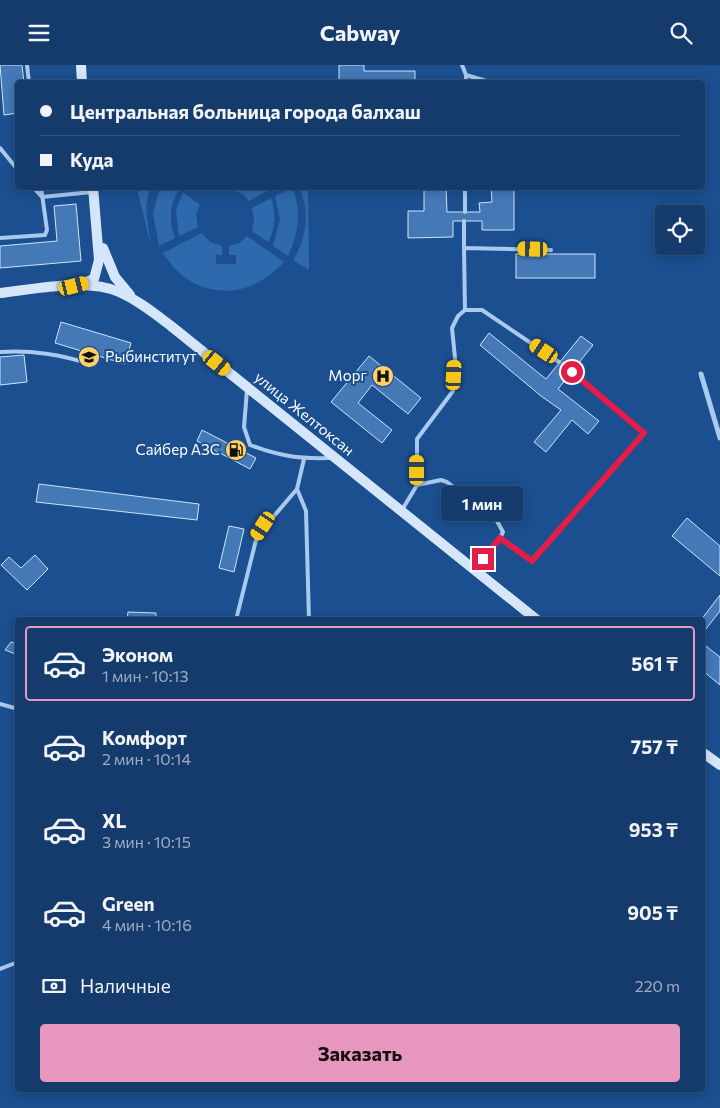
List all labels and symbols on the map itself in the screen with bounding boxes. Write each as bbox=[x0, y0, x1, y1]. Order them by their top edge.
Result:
car bbox=[517, 241, 548, 257]
car bbox=[57, 275, 90, 297]
car bbox=[527, 336, 560, 366]
school or university icon: Рыбинститут bbox=[77, 345, 101, 369]
place label: Рыбинститут bbox=[105, 347, 196, 365]
car bbox=[200, 348, 233, 378]
car bbox=[445, 360, 462, 390]
route start bbox=[561, 361, 583, 383]
hospital icon: Морг bbox=[371, 364, 395, 388]
place label: Морг bbox=[328, 366, 367, 384]
street label: улица Желтоксан bbox=[251, 368, 358, 459]
fuel station icon: Сайбер АЗС bbox=[224, 438, 248, 462]
place label: Сайбер АЗС bbox=[135, 440, 220, 458]
car bbox=[409, 455, 424, 485]
callout: 1 мин bbox=[442, 487, 524, 521]
car bbox=[248, 509, 277, 543]
route end bbox=[472, 548, 494, 570]

